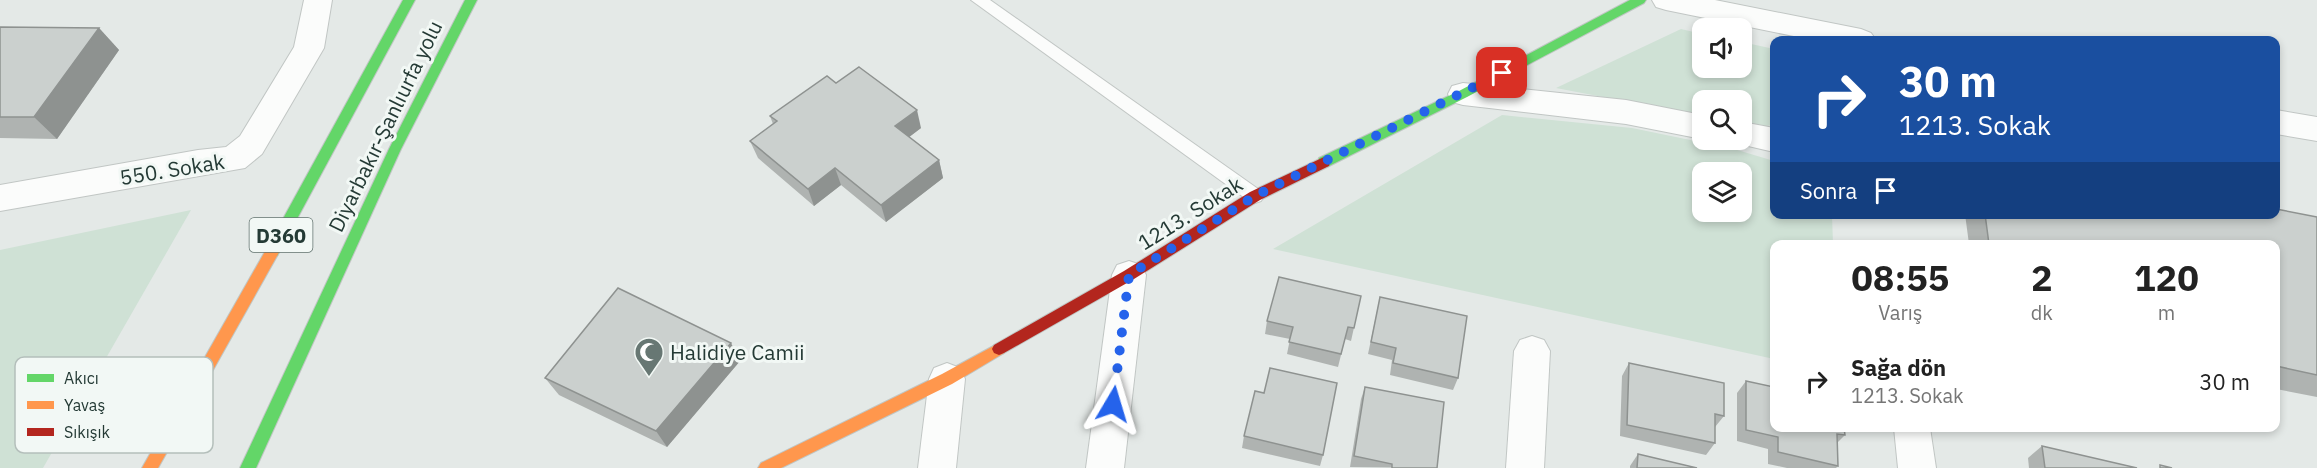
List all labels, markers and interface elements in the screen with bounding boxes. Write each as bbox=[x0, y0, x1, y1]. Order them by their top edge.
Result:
street label: Diyarbakır-Şanlıurfa yolu bbox=[322, 16, 448, 236]
map controls bbox=[1692, 18, 1752, 222]
button: sound bbox=[1692, 18, 1752, 78]
pin bbox=[1476, 47, 1527, 98]
text: 30 m bbox=[1899, 54, 1997, 109]
icon: arrive bbox=[1485, 56, 1518, 89]
icon: right bbox=[1800, 60, 1878, 138]
button: search bbox=[1692, 90, 1752, 150]
text: 1213. Sokak bbox=[1899, 107, 2051, 142]
street label: 550. Sokak bbox=[118, 147, 226, 191]
button: layers bbox=[1692, 162, 1752, 222]
street label: 1213. Sokak bbox=[1132, 170, 1248, 256]
icon: arrive bbox=[1869, 174, 1902, 207]
text: Sonra bbox=[1800, 176, 1857, 205]
road number: D360 bbox=[250, 218, 312, 252]
text: 08:55 bbox=[1851, 254, 1949, 301]
text: 2 bbox=[2031, 254, 2053, 301]
text: 120 bbox=[2134, 254, 2199, 301]
text: Varış bbox=[1878, 299, 1923, 326]
text: dk bbox=[2031, 299, 2053, 326]
text: m bbox=[2158, 299, 2175, 326]
mosque icon: Halidiye Camii bbox=[633, 336, 665, 378]
place label: Halidiye Camii bbox=[670, 338, 804, 366]
text: Sağa dön bbox=[1851, 353, 1946, 382]
legend bbox=[15, 357, 213, 453]
icon: right bbox=[1800, 365, 1833, 398]
text: 30 m bbox=[2199, 367, 2250, 396]
text: Akıcı bbox=[64, 368, 99, 388]
position arrow bbox=[1081, 372, 1145, 436]
text: 1213. Sokak bbox=[1851, 382, 1964, 409]
text: Yavaş bbox=[64, 395, 105, 415]
text: Sıkışık bbox=[64, 422, 111, 442]

